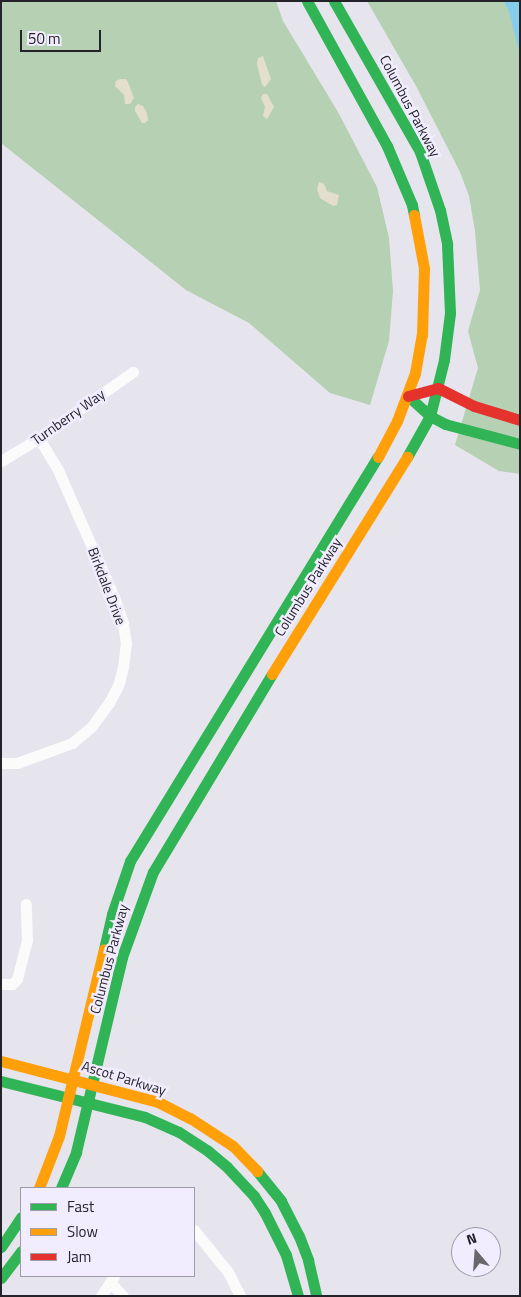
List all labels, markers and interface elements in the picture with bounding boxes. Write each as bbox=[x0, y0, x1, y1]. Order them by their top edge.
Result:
scale bar bbox=[22, 20, 104, 52]
text: 50 m bbox=[28, 27, 61, 50]
street label: Columbus Parkway bbox=[376, 52, 444, 160]
street label: Turnberry Way bbox=[28, 386, 108, 448]
street label: Columbus Parkway bbox=[271, 535, 345, 639]
street label: Birkdale Drive bbox=[85, 545, 129, 627]
street label: Columbus Parkway bbox=[86, 902, 132, 1016]
street label: Ascot Parkway bbox=[80, 1057, 168, 1099]
legend bbox=[20, 1187, 195, 1277]
text: Fast bbox=[67, 1195, 94, 1218]
text: Slow bbox=[67, 1220, 98, 1243]
north arrow bbox=[451, 1227, 501, 1277]
text: N bbox=[464, 1227, 479, 1250]
text: Jam bbox=[67, 1245, 91, 1268]

